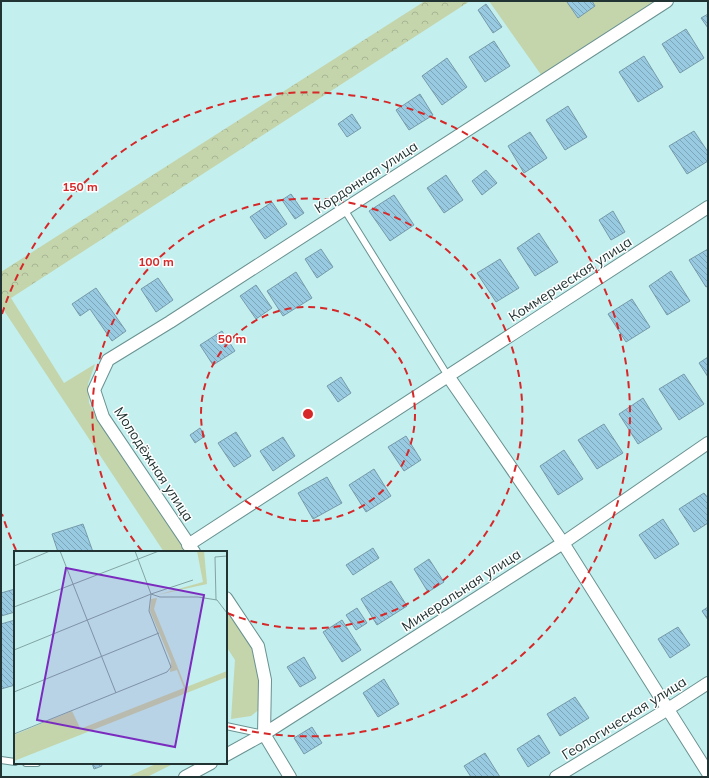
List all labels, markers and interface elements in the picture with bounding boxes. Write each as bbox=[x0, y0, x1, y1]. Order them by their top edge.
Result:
street label: Кордонная улица bbox=[311, 137, 421, 217]
text: 150 m bbox=[62, 179, 98, 194]
street label: Коммерческая улица bbox=[505, 232, 635, 326]
text: 100 m bbox=[138, 254, 174, 269]
text: 50 m bbox=[218, 331, 246, 346]
street label: Молодёжная улица bbox=[110, 403, 198, 525]
centre of rings bbox=[301, 407, 315, 421]
street label: Минеральная улица bbox=[398, 545, 524, 635]
inset map bbox=[14, 551, 227, 764]
street label: Геологическая улица bbox=[558, 672, 690, 764]

